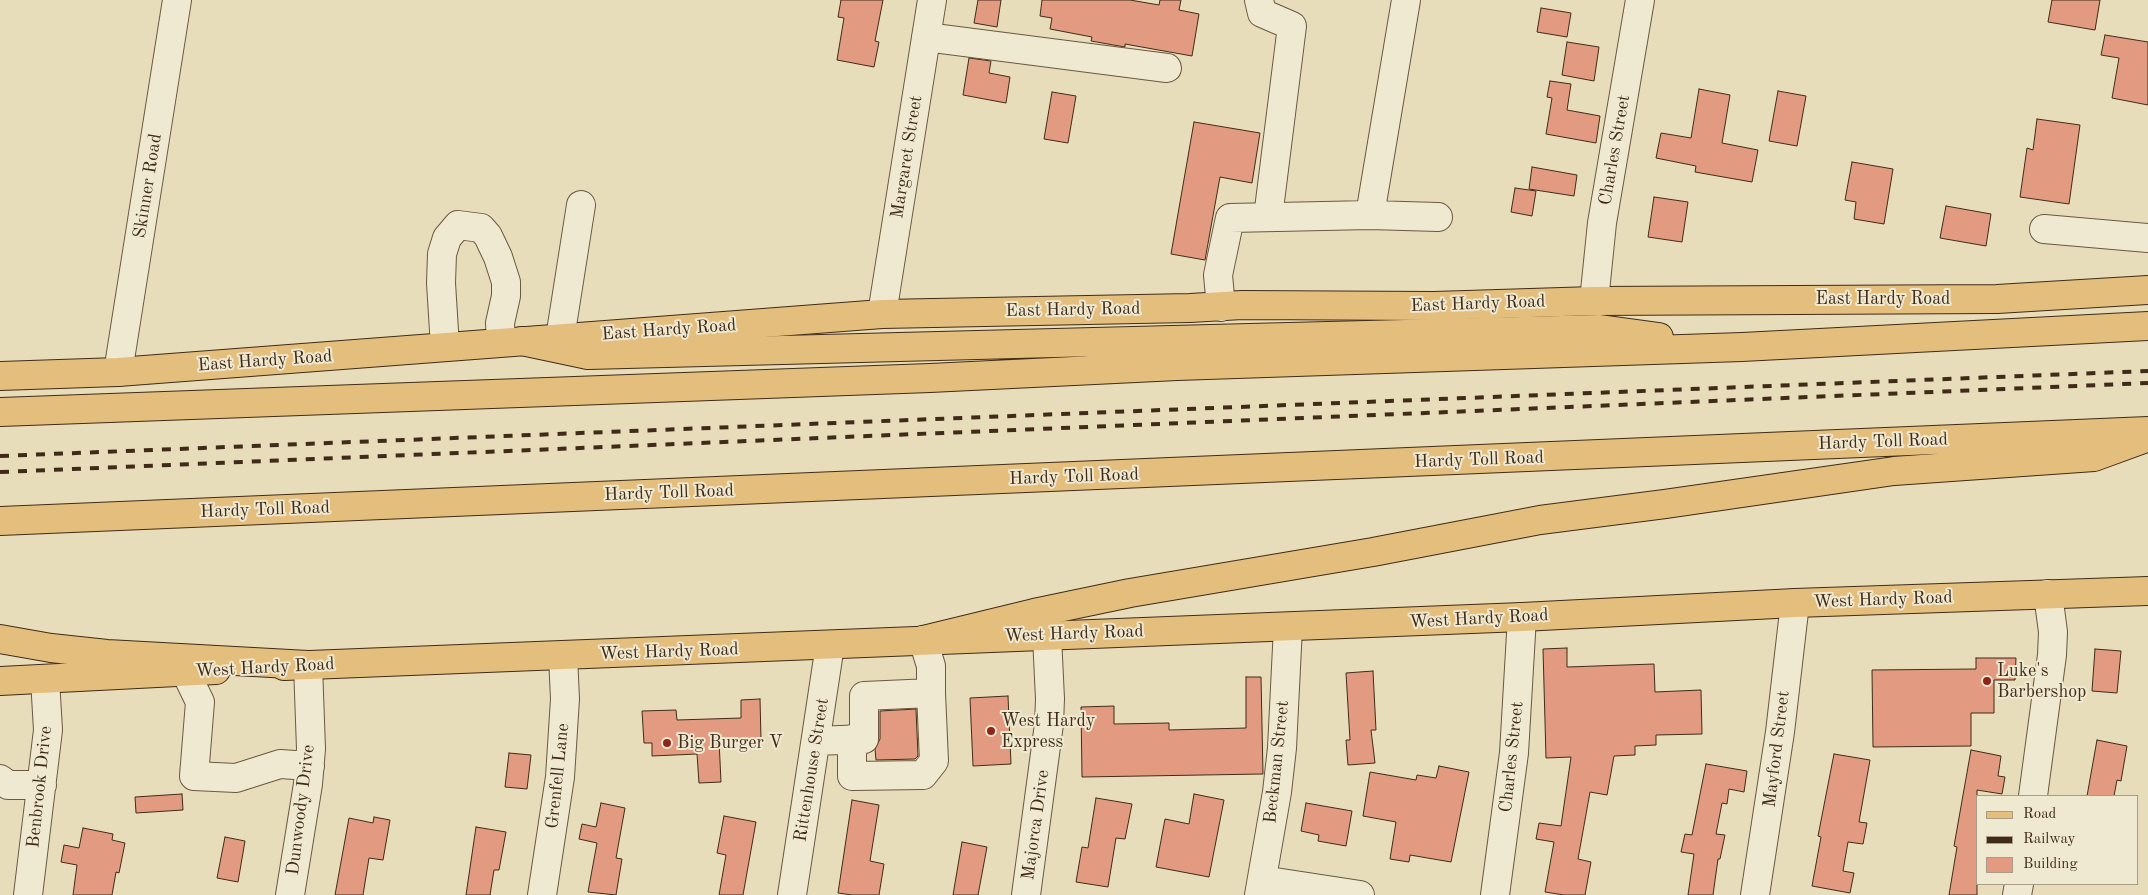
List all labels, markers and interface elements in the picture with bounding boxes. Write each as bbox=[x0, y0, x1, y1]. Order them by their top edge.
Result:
street label: Charles Street bbox=[1595, 93, 1635, 207]
street label: Margaret Street bbox=[887, 94, 927, 220]
street label: Skinner Road bbox=[129, 132, 167, 240]
street label: East Hardy Road bbox=[1816, 288, 1950, 310]
street label: East Hardy Road bbox=[1410, 291, 1546, 317]
street label: East Hardy Road bbox=[1005, 298, 1141, 322]
street label: East Hardy Road bbox=[601, 315, 737, 345]
street label: East Hardy Road bbox=[197, 346, 333, 376]
street label: Hardy Toll Road bbox=[1818, 429, 1948, 455]
street label: Hardy Toll Road bbox=[1414, 447, 1544, 473]
street label: Hardy Toll Road bbox=[1009, 464, 1139, 490]
street label: Hardy Toll Road bbox=[604, 480, 734, 506]
street label: Hardy Toll Road bbox=[200, 497, 330, 523]
street label: West Hardy Road bbox=[1813, 587, 1953, 613]
street label: West Hardy Road bbox=[1409, 605, 1549, 633]
street label: West Hardy Road bbox=[1004, 621, 1144, 647]
street label: West Hardy Road bbox=[599, 639, 739, 665]
street label: West Hardy Road bbox=[195, 654, 335, 682]
place label: Luke's Barbershop bbox=[1997, 660, 2086, 702]
marker: Luke's Barbershop bbox=[1981, 675, 1993, 687]
street label: Mayford Street bbox=[1759, 689, 1795, 809]
street label: Rittenhouse Street bbox=[790, 696, 834, 844]
street label: Beckman Street bbox=[1260, 699, 1294, 825]
street label: Charles Street bbox=[1495, 700, 1529, 814]
place label: West Hardy Express bbox=[1001, 710, 1095, 752]
street label: Grenfell Lane bbox=[542, 722, 574, 830]
street label: Benbrook Drive bbox=[23, 725, 57, 849]
marker: West Hardy Express bbox=[985, 725, 997, 737]
place label: Big Burger V bbox=[677, 732, 783, 754]
marker: Big Burger V bbox=[661, 737, 673, 749]
street label: Dunwoody Drive bbox=[282, 743, 320, 877]
street label: Majorca Drive bbox=[1018, 769, 1054, 881]
legend bbox=[1976, 795, 2138, 885]
text: Road bbox=[2023, 807, 2056, 822]
text: Railway bbox=[2023, 832, 2076, 847]
text: Building bbox=[2023, 857, 2078, 872]

